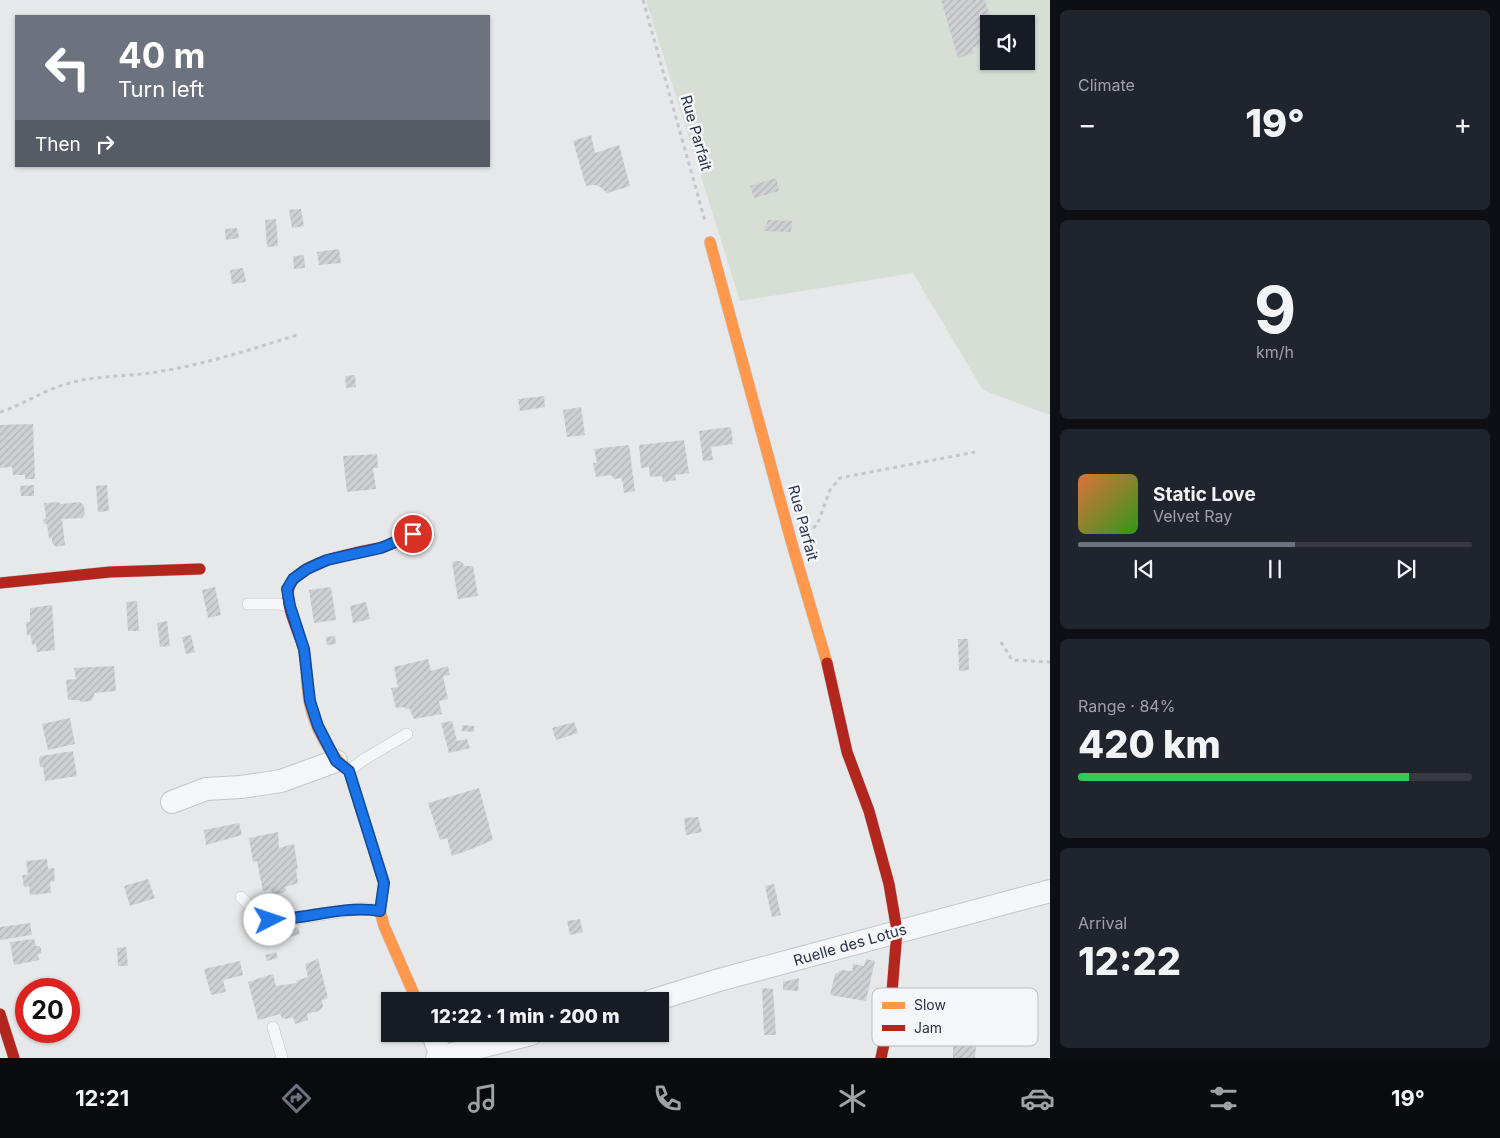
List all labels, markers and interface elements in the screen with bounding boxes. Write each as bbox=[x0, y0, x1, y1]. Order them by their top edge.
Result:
map controls bbox=[980, 15, 1035, 70]
button: sound bbox=[980, 15, 1035, 70]
text: 40 m bbox=[118, 34, 206, 76]
icon: left bbox=[35, 35, 100, 100]
text: Climate bbox=[1078, 75, 1135, 95]
text: Turn left bbox=[118, 76, 204, 102]
street label: Rue Parfait bbox=[677, 93, 716, 173]
text: 19° bbox=[1245, 100, 1305, 146]
text: − bbox=[1078, 107, 1097, 141]
text: + bbox=[1453, 107, 1472, 141]
icon: right bbox=[91, 130, 119, 158]
text: Then bbox=[35, 133, 81, 156]
text: 9 bbox=[1254, 270, 1296, 349]
text: km/h bbox=[1256, 342, 1294, 362]
street label: Rue Parfait bbox=[784, 483, 823, 563]
text: Static Love bbox=[1153, 483, 1256, 506]
text: Velvet Ray bbox=[1153, 506, 1232, 526]
pin bbox=[392, 513, 434, 555]
icon: arrive bbox=[399, 520, 427, 548]
icon: previous bbox=[1130, 555, 1158, 583]
icon: pause bbox=[1261, 555, 1289, 583]
icon: next bbox=[1392, 555, 1420, 583]
text: Range · 84% bbox=[1078, 696, 1175, 716]
text: 420 km bbox=[1078, 721, 1221, 767]
position arrow bbox=[243, 893, 295, 945]
text: Arrival bbox=[1078, 913, 1127, 933]
street label: Ruelle des Lotus bbox=[791, 919, 909, 970]
text: 12:22 bbox=[1078, 938, 1181, 984]
speed limit sign: 20 bbox=[15, 978, 80, 1043]
legend bbox=[872, 988, 1038, 1046]
text: Slow bbox=[914, 996, 946, 1013]
text: 12:22 · 1 min · 200 m bbox=[430, 1005, 620, 1028]
text: Jam bbox=[914, 1019, 942, 1036]
icon: directions bbox=[279, 1081, 314, 1116]
icon: music bbox=[465, 1081, 500, 1116]
icon: phone bbox=[650, 1081, 685, 1116]
icon: climate bbox=[835, 1081, 870, 1116]
icon: car bbox=[1020, 1081, 1055, 1116]
icon: filters bbox=[1206, 1081, 1241, 1116]
text: 12:21 bbox=[75, 1085, 129, 1111]
text: 19° bbox=[1391, 1085, 1425, 1111]

